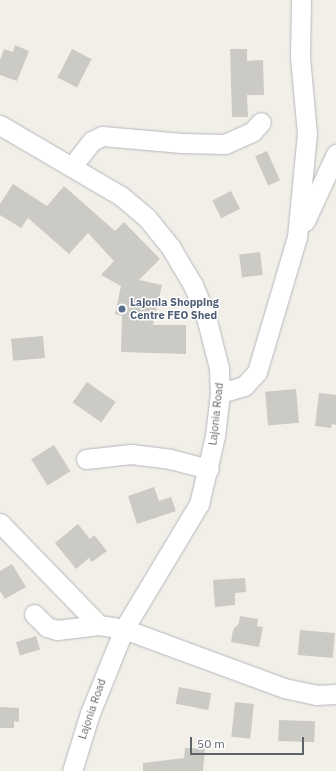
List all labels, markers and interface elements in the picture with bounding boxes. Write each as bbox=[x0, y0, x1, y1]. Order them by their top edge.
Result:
place label: Lajonia Shopping Centre FEO Shed bbox=[130, 296, 219, 322]
marker: Lajonia Shopping Centre FEO Shed bbox=[117, 304, 127, 314]
street label: Lajonia Road bbox=[206, 382, 226, 446]
street label: Lajonia Road bbox=[75, 677, 109, 741]
scale bar bbox=[192, 729, 306, 755]
text: 50 m bbox=[197, 736, 225, 751]

